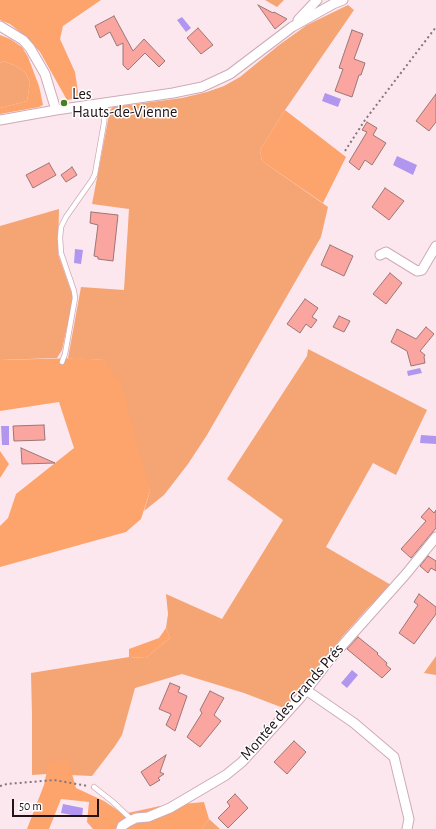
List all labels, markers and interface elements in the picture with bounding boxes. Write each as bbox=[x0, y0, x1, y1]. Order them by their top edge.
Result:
place label: Les Hauts-de-Vienne bbox=[72, 84, 177, 122]
marker: Les Hauts-de-Vienne bbox=[59, 98, 69, 108]
street label: Montée des Grands Prés bbox=[236, 640, 348, 764]
scale bar bbox=[14, 791, 101, 817]
text: 50 m bbox=[19, 800, 42, 812]

